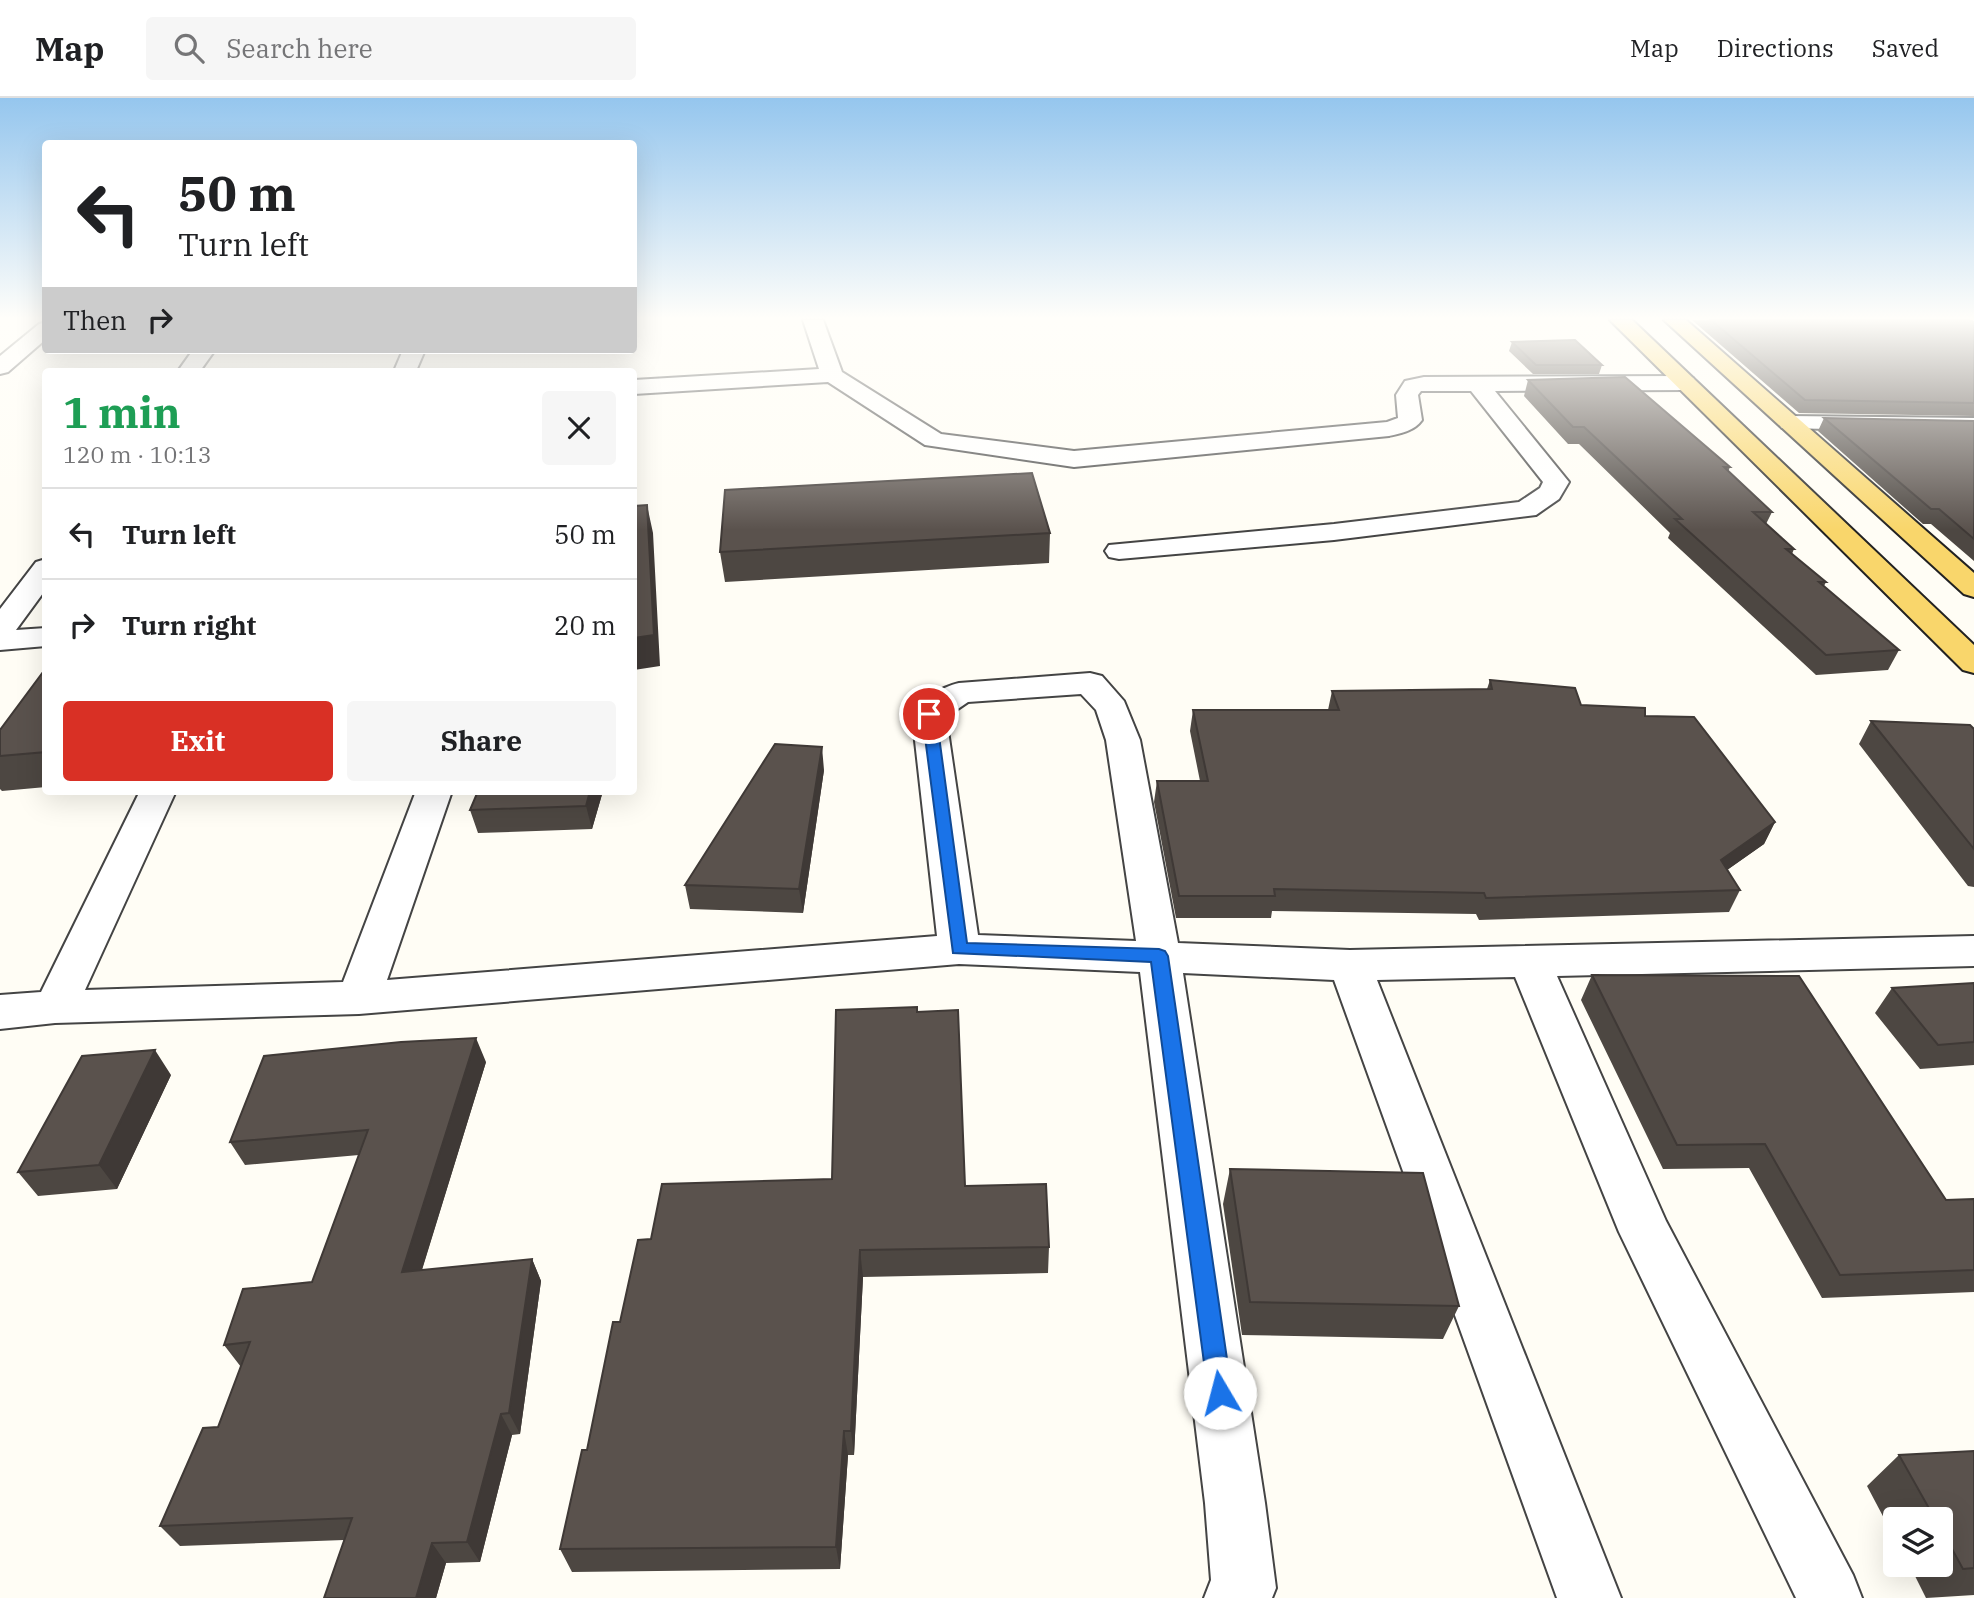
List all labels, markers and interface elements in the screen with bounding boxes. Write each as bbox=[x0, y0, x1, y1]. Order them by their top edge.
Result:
search box bbox=[146, 17, 636, 80]
text: Map bbox=[35, 27, 104, 70]
icon: search bbox=[170, 29, 208, 67]
text: Search here bbox=[226, 31, 373, 65]
text: Map bbox=[1630, 32, 1679, 64]
text: Directions bbox=[1717, 32, 1834, 64]
text: Saved bbox=[1872, 32, 1939, 64]
text: 50 m bbox=[178, 161, 296, 224]
icon: left bbox=[63, 168, 154, 259]
text: Turn left bbox=[178, 223, 309, 265]
icon: right bbox=[141, 301, 179, 339]
text: Then bbox=[63, 303, 127, 337]
text: 1 min bbox=[63, 385, 181, 440]
button: close bbox=[542, 391, 616, 465]
text: 120 m · 10:13 bbox=[63, 439, 212, 469]
icon: left bbox=[63, 515, 101, 553]
text: Turn left bbox=[122, 517, 236, 551]
text: 50 m bbox=[554, 517, 616, 551]
icon: right bbox=[63, 606, 101, 644]
text: Turn right bbox=[122, 608, 256, 642]
text: 20 m bbox=[554, 608, 616, 642]
pin bbox=[899, 684, 959, 744]
icon: arrive bbox=[910, 695, 948, 733]
button: Exit bbox=[63, 701, 333, 781]
button: Share bbox=[347, 701, 616, 781]
position arrow bbox=[1183, 1356, 1257, 1430]
map controls bbox=[1883, 1507, 1953, 1577]
button: layers bbox=[1883, 1507, 1953, 1577]

